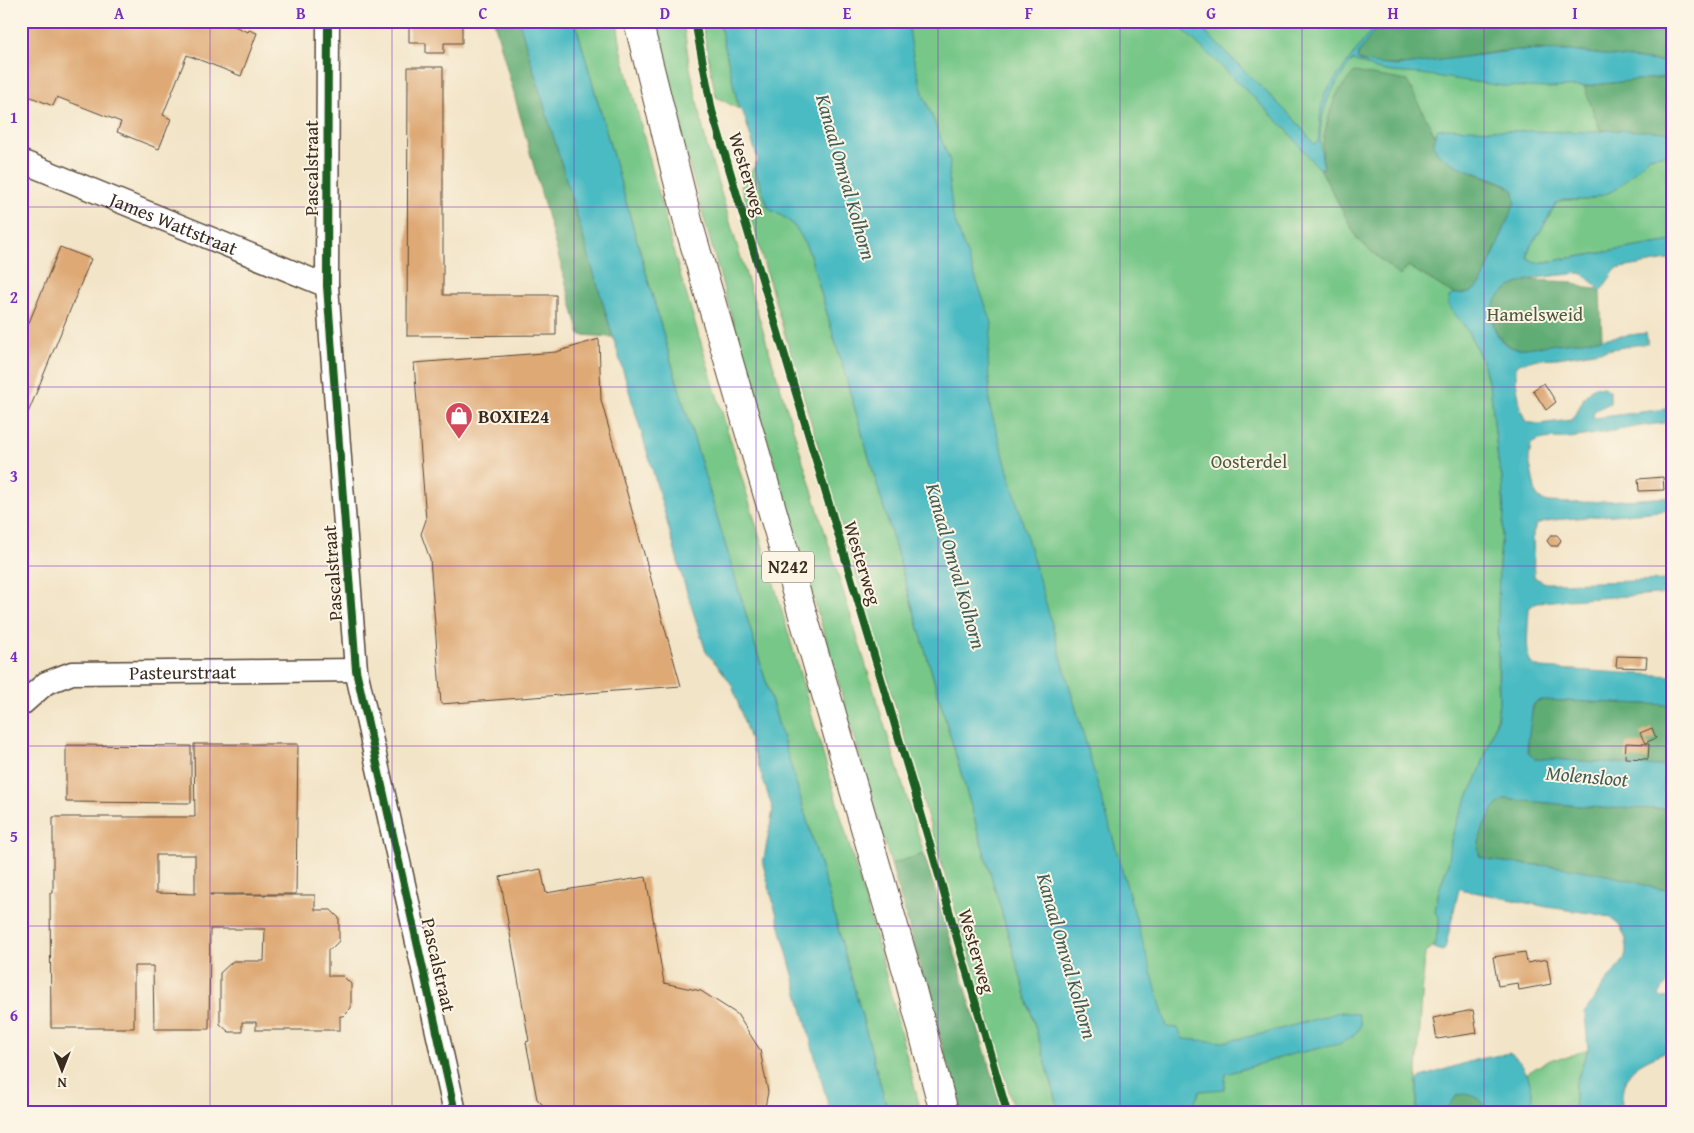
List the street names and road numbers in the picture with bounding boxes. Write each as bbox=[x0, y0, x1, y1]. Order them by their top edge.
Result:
street label: Pascalstraat bbox=[297, 120, 325, 216]
street label: Westerweg bbox=[722, 128, 774, 220]
street label: James Wattstraat bbox=[104, 184, 242, 262]
street label: Westerweg bbox=[837, 517, 889, 609]
street label: Pascalstraat bbox=[315, 524, 349, 622]
road number: N242 bbox=[762, 552, 814, 582]
street label: Pasteurstraat bbox=[129, 657, 237, 686]
street label: Westerweg bbox=[952, 905, 1003, 997]
street label: Pascalstraat bbox=[415, 915, 464, 1015]

